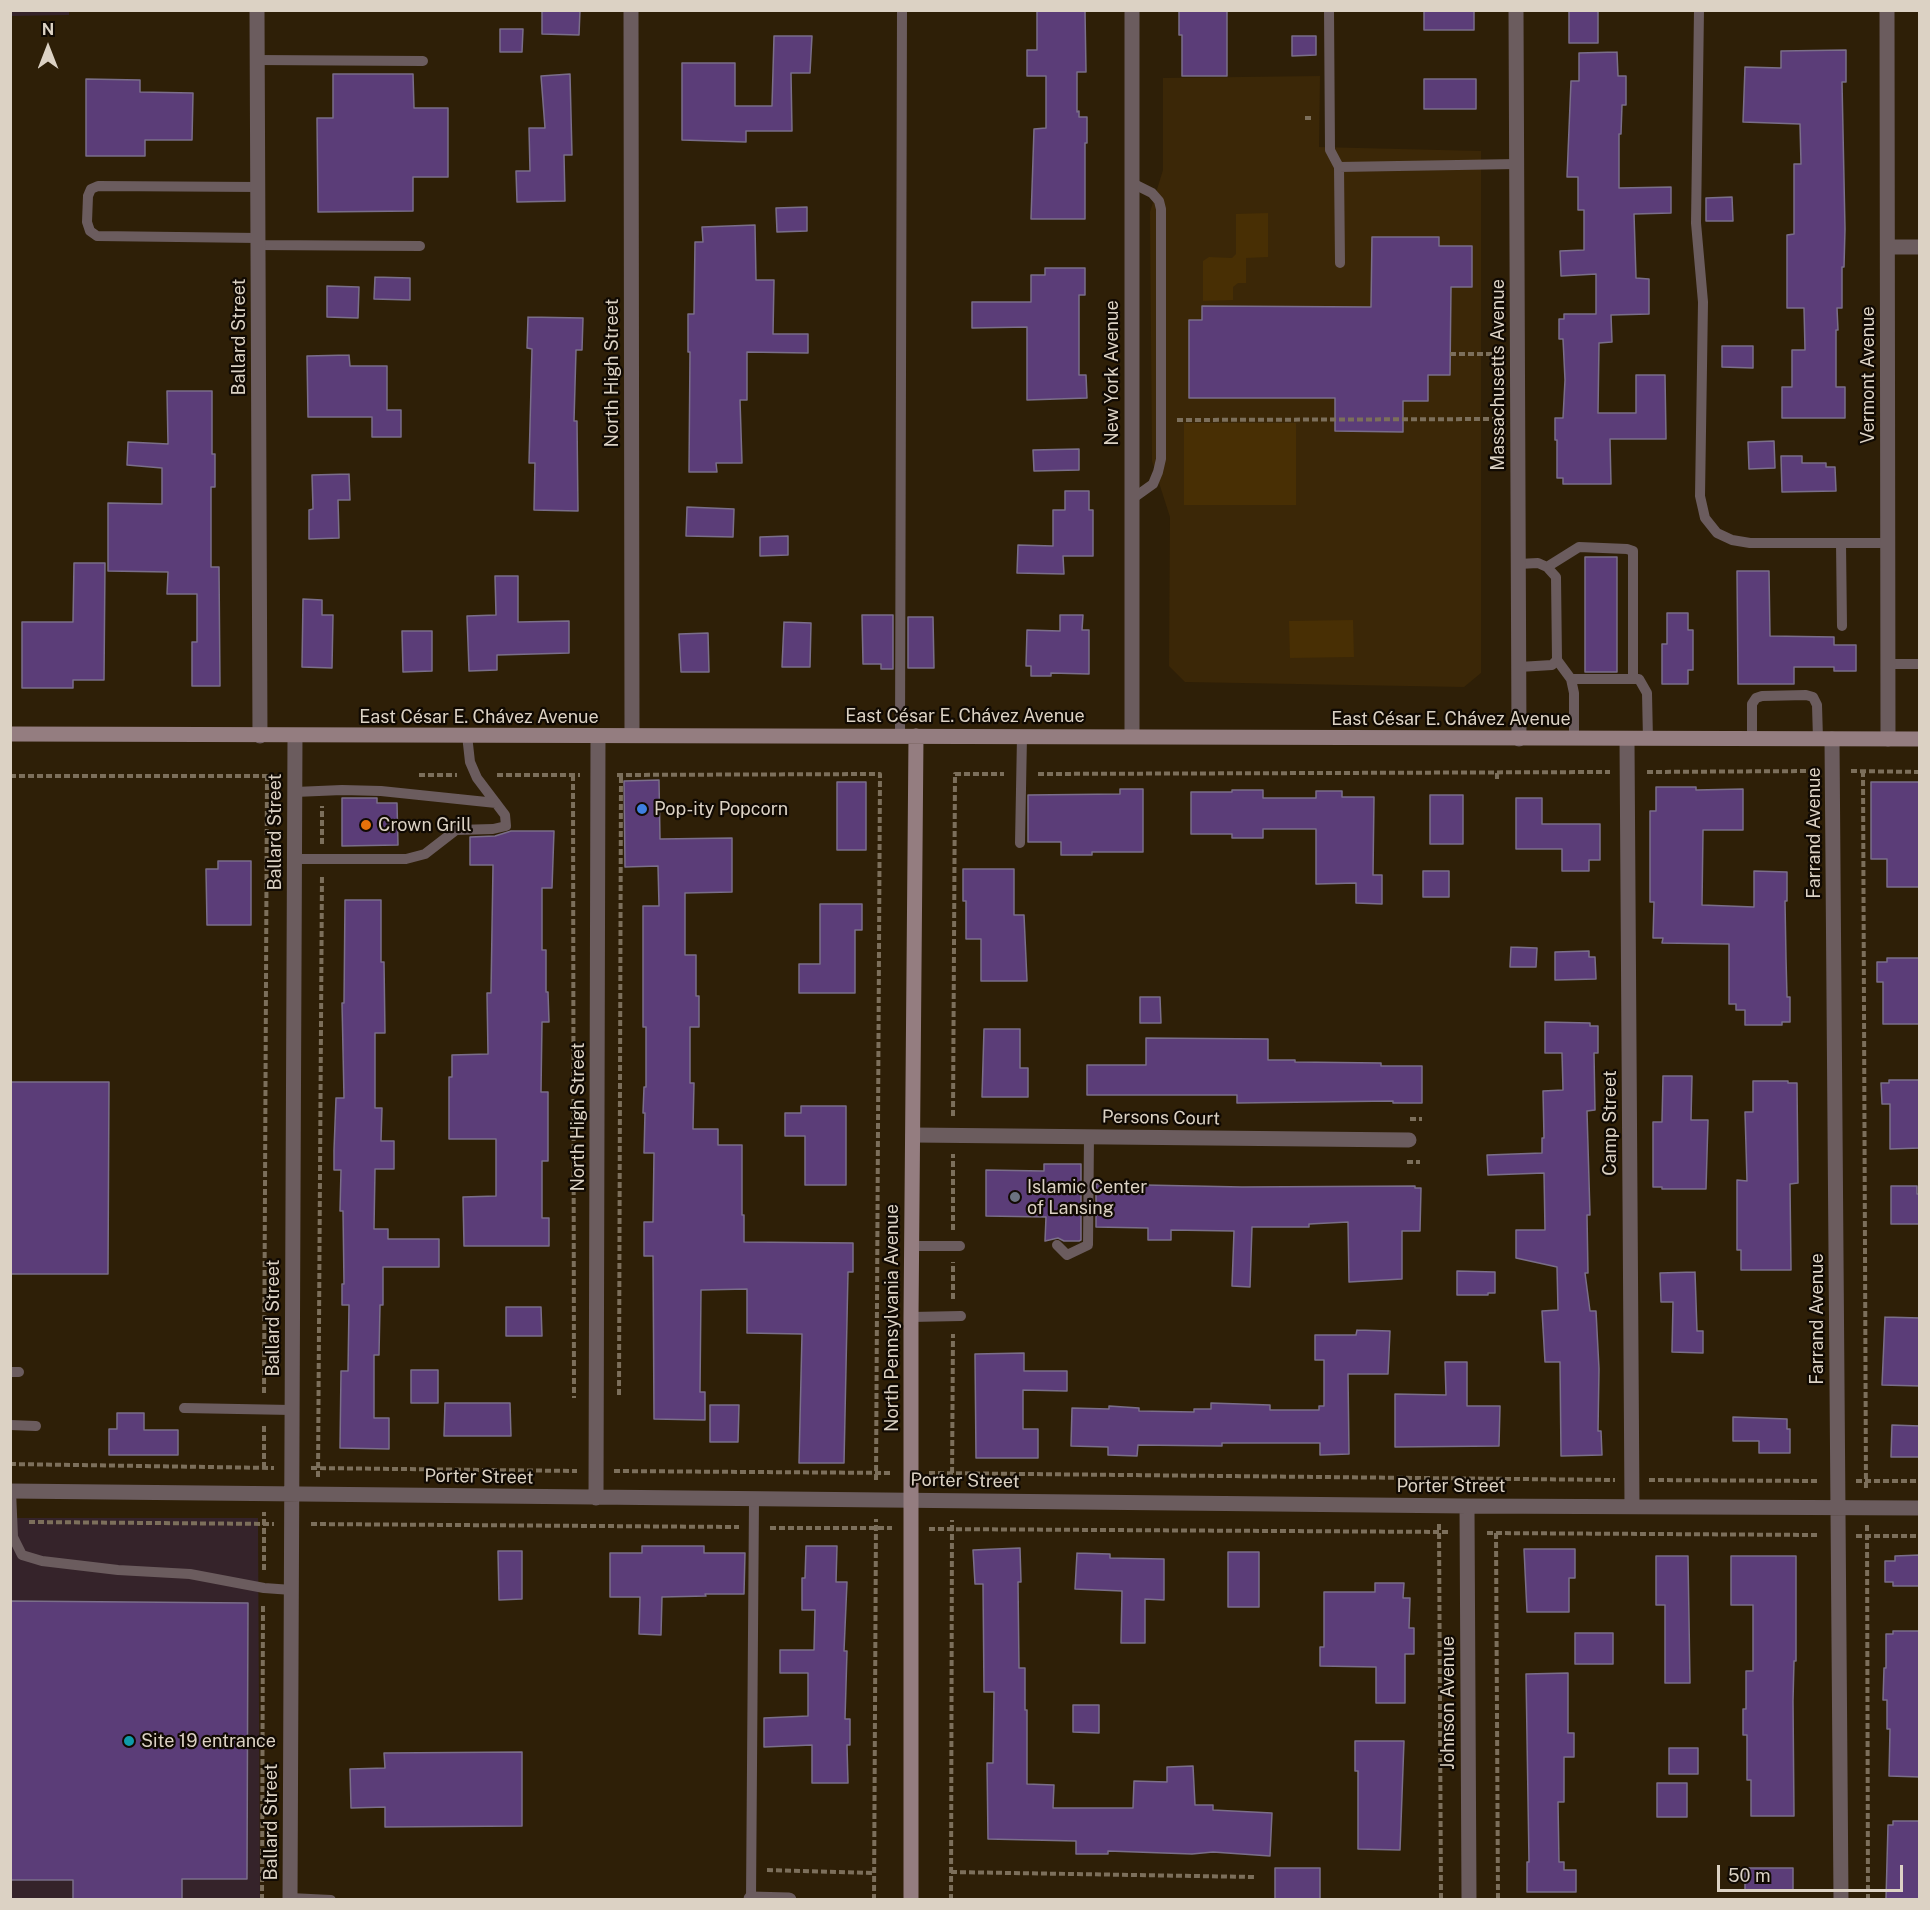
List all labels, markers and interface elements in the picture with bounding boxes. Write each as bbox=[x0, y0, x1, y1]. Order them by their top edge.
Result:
north arrow bbox=[18, 18, 78, 78]
text: N bbox=[42, 20, 54, 39]
street label: Ballard Street bbox=[228, 278, 250, 396]
street label: Massachusetts Avenue bbox=[1487, 279, 1509, 471]
street label: North High Street bbox=[601, 299, 623, 447]
street label: New York Avenue bbox=[1101, 300, 1123, 446]
street label: Vermont Avenue bbox=[1857, 306, 1879, 444]
street label: East César E. Chávez Avenue bbox=[845, 705, 1085, 727]
street label: East César E. Chávez Avenue bbox=[359, 706, 599, 728]
street label: East César E. Chávez Avenue bbox=[1331, 708, 1571, 730]
street label: Farrand Avenue bbox=[1803, 767, 1825, 899]
street label: Ballard Street bbox=[264, 773, 286, 891]
place label: Pop-ity Popcorn bbox=[654, 798, 788, 820]
marker: Pop-ity Popcorn bbox=[635, 802, 649, 816]
place label: Crown Grill bbox=[378, 814, 472, 836]
marker: Crown Grill bbox=[359, 818, 373, 832]
street label: North High Street bbox=[567, 1043, 589, 1191]
street label: Camp Street bbox=[1599, 1070, 1621, 1176]
street label: Persons Court bbox=[1102, 1106, 1220, 1130]
place label: Islamic Center of Lansing bbox=[1027, 1176, 1147, 1218]
marker: Islamic Center of Lansing bbox=[1008, 1190, 1022, 1204]
street label: North Pennsylvania Avenue bbox=[881, 1204, 903, 1432]
street label: Farrand Avenue bbox=[1806, 1253, 1828, 1385]
street label: Ballard Street bbox=[262, 1259, 284, 1377]
street label: Porter Street bbox=[424, 1465, 534, 1489]
street label: Porter Street bbox=[910, 1469, 1020, 1493]
street label: Porter Street bbox=[1396, 1475, 1506, 1497]
street label: Johnson Avenue bbox=[1437, 1636, 1459, 1770]
place label: Site 19 entrance bbox=[141, 1730, 276, 1752]
marker: Site 19 entrance bbox=[122, 1734, 136, 1748]
street label: Ballard Street bbox=[260, 1763, 282, 1881]
scale bar bbox=[1720, 1853, 1906, 1891]
text: 50 m bbox=[1728, 1865, 1771, 1886]

